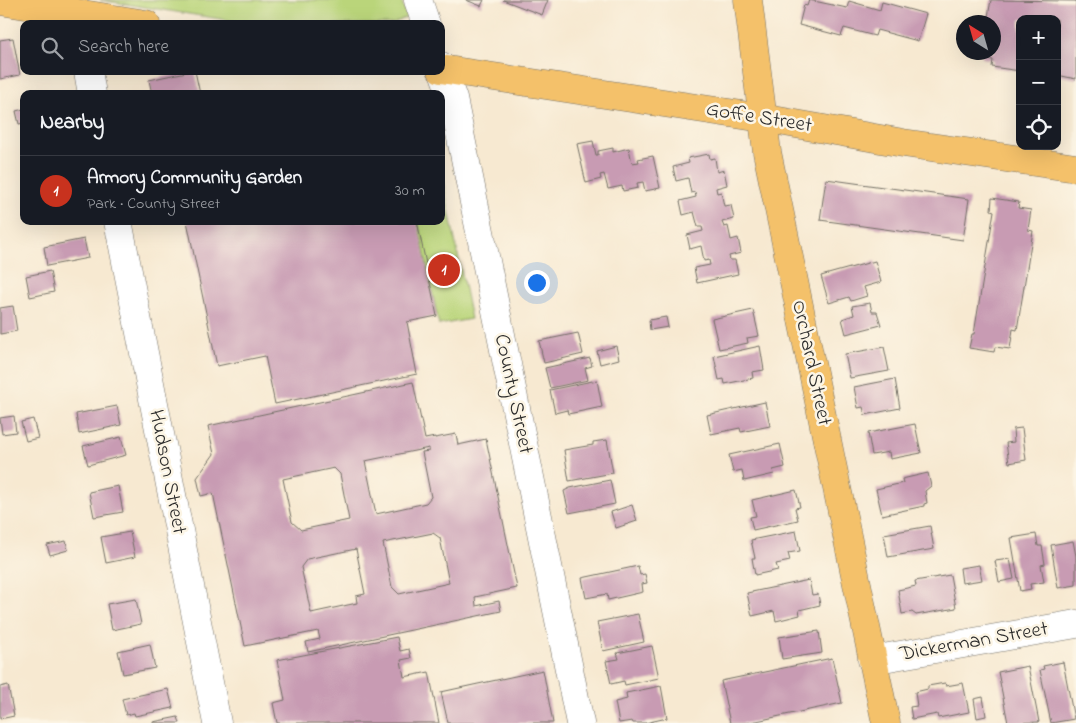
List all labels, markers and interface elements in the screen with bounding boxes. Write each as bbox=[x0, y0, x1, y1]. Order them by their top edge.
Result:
north arrow bbox=[956, 15, 1001, 60]
map controls bbox=[1016, 15, 1061, 150]
button: + bbox=[1016, 15, 1061, 60]
search box bbox=[20, 20, 445, 75]
icon: search bbox=[38, 34, 66, 62]
text: Search here bbox=[78, 34, 169, 61]
button: − bbox=[1016, 60, 1061, 105]
street label: Goffe Street bbox=[704, 95, 814, 141]
button: locate bbox=[1016, 105, 1061, 150]
text: Nearby bbox=[40, 108, 104, 138]
text: Armory Community Garden bbox=[87, 165, 302, 192]
text: 1 bbox=[53, 179, 59, 203]
text: 30 m bbox=[395, 179, 425, 203]
text: Park · County Street bbox=[87, 192, 220, 216]
pin: 1 bbox=[428, 251, 460, 289]
your location bbox=[524, 270, 550, 296]
street label: Orchard Street bbox=[783, 298, 839, 428]
street label: County Street bbox=[484, 331, 540, 457]
street label: Hudson Street bbox=[140, 407, 194, 537]
street label: Dickerman Street bbox=[897, 614, 1050, 670]

